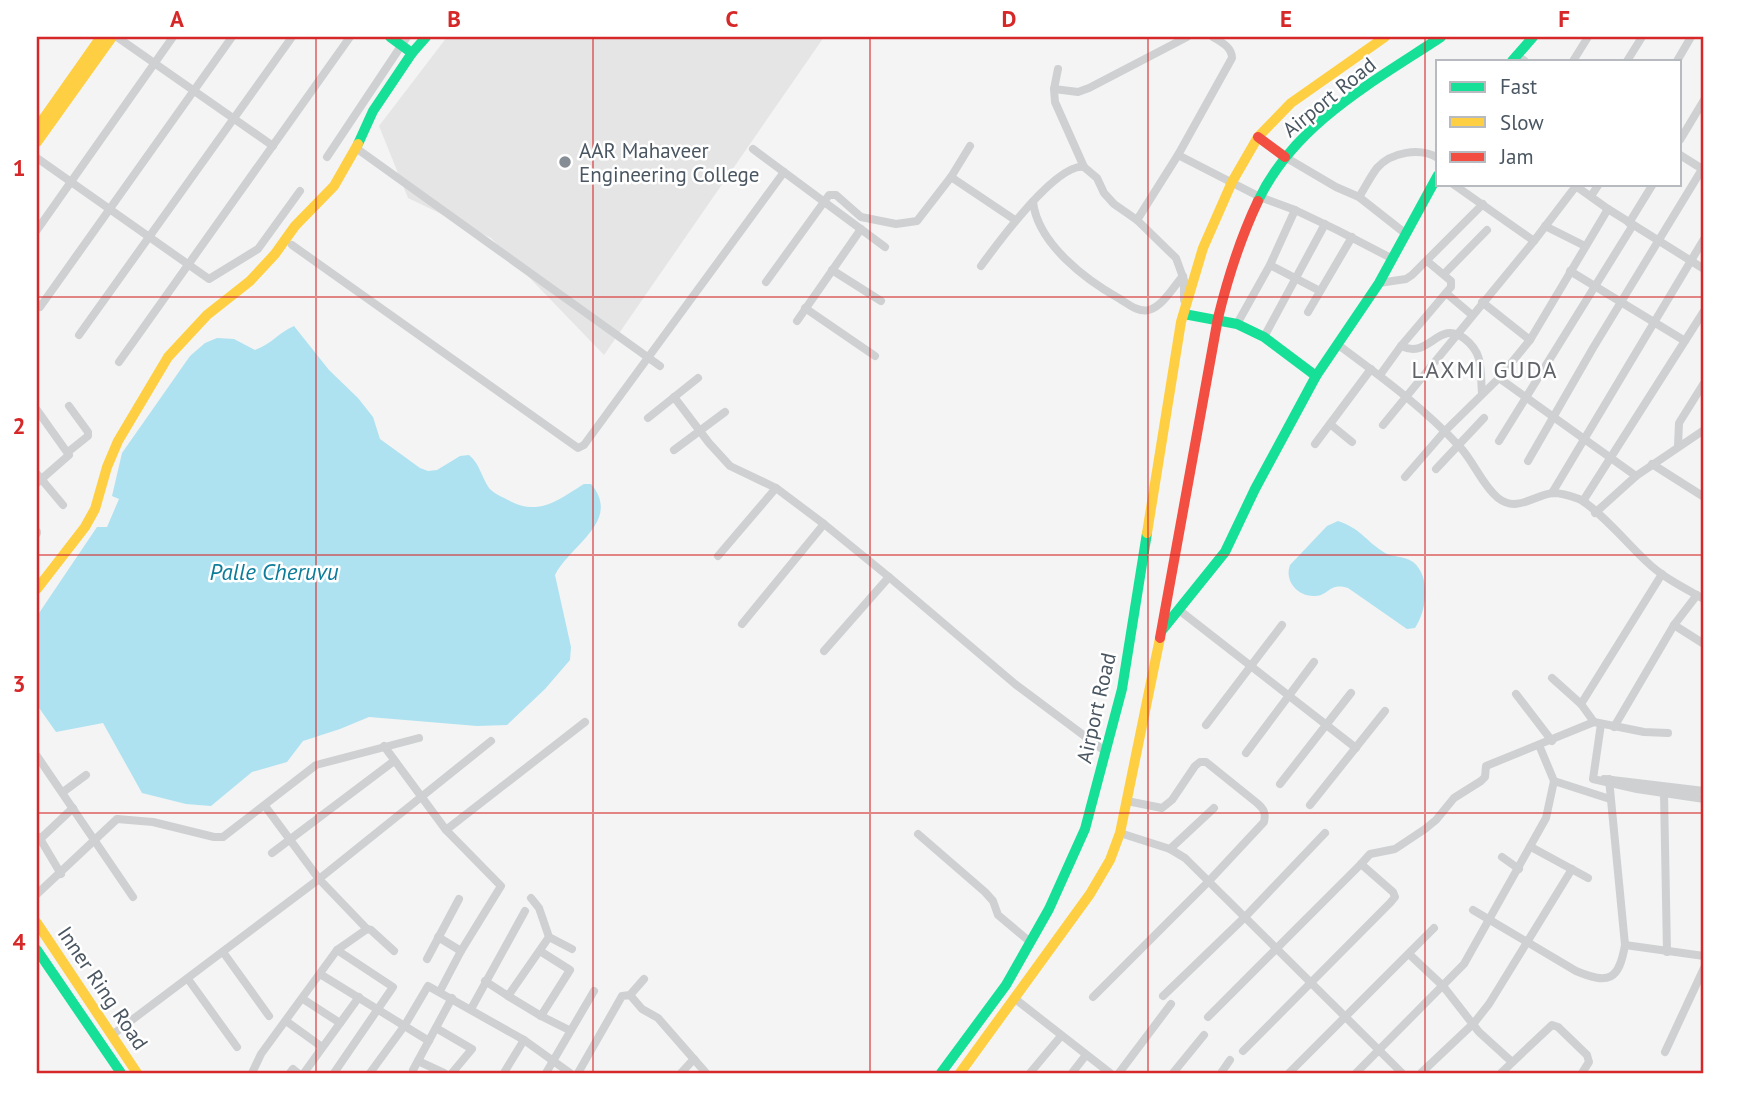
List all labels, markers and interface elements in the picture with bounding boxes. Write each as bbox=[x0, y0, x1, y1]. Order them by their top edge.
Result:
text: A bbox=[170, 4, 184, 33]
text: B bbox=[447, 4, 461, 33]
text: C bbox=[726, 4, 739, 33]
text: D bbox=[1002, 4, 1016, 33]
text: E bbox=[1280, 4, 1292, 33]
text: F bbox=[1558, 4, 1570, 33]
street label: Airport Road bbox=[1277, 51, 1381, 143]
legend bbox=[1436, 60, 1682, 186]
text: Fast bbox=[1500, 73, 1537, 100]
text: Slow bbox=[1500, 109, 1544, 136]
place label: AAR Mahaveer Engineering College bbox=[579, 137, 760, 188]
text: Jam bbox=[1499, 143, 1534, 170]
text: 1 bbox=[12, 153, 26, 182]
marker: AAR Mahaveer Engineering College bbox=[557, 154, 573, 170]
district label: LAXMI GUDA bbox=[1411, 355, 1559, 384]
text: 2 bbox=[12, 411, 26, 440]
water label: Palle Cheruvu bbox=[209, 557, 339, 586]
street label: Airport Road bbox=[1070, 650, 1122, 766]
text: 3 bbox=[12, 669, 26, 698]
street label: Inner Ring Road bbox=[52, 921, 154, 1055]
text: 4 bbox=[12, 927, 26, 956]

